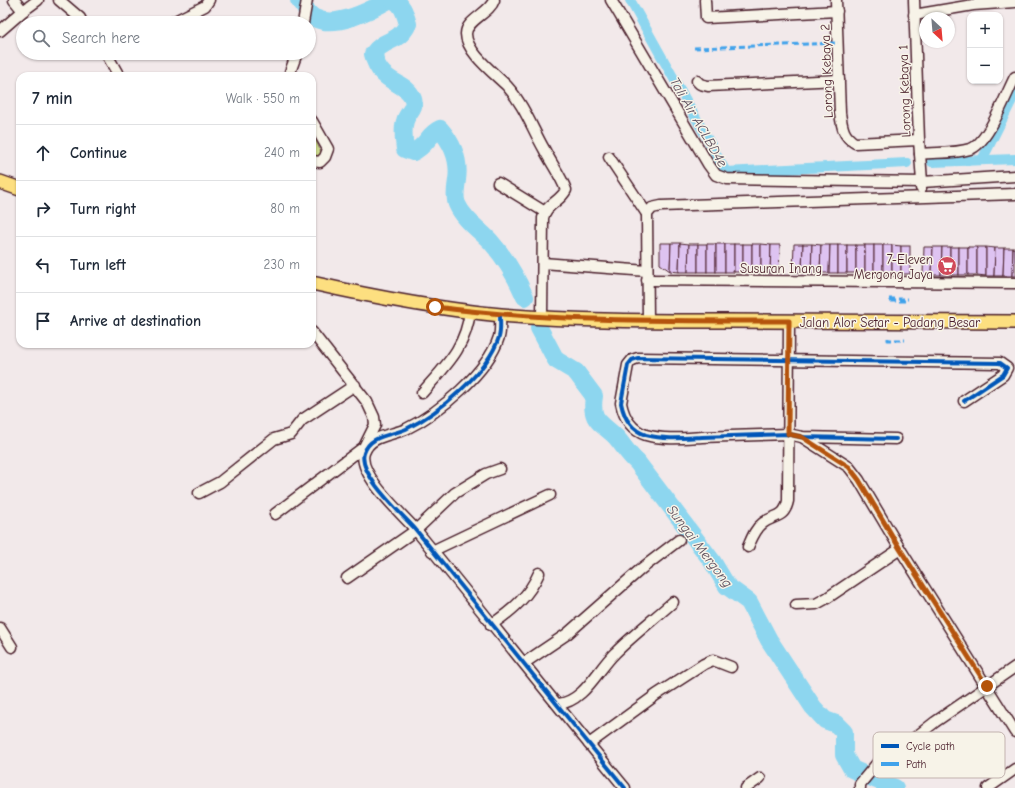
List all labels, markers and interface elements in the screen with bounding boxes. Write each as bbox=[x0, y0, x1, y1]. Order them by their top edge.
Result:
north arrow bbox=[919, 12, 955, 48]
map controls bbox=[967, 12, 1003, 84]
button: + bbox=[967, 12, 1003, 48]
search box bbox=[16, 16, 316, 60]
street label: Lorong Kebaya 2 bbox=[817, 23, 836, 118]
icon: search bbox=[30, 27, 52, 49]
text: Search here bbox=[62, 29, 140, 47]
street label: Lorong Kebaya 1 bbox=[895, 44, 914, 138]
button: − bbox=[967, 48, 1003, 84]
water label: Tali Air ACLBD4e bbox=[666, 74, 731, 170]
text: 7 min bbox=[32, 89, 73, 108]
text: Walk · 550 m bbox=[226, 91, 300, 106]
icon: ahead bbox=[32, 142, 54, 164]
text: Continue bbox=[70, 144, 127, 162]
text: 240 m bbox=[264, 145, 300, 160]
icon: right bbox=[32, 198, 54, 220]
text: Turn right bbox=[70, 200, 136, 218]
text: 80 m bbox=[270, 201, 300, 216]
place label: 7-Eleven Mergong Jaya bbox=[854, 252, 933, 282]
icon: left bbox=[32, 254, 54, 276]
supermarket icon: 7-Eleven Mergong Jaya bbox=[936, 255, 958, 277]
text: Turn left bbox=[70, 256, 126, 274]
text: 230 m bbox=[264, 257, 300, 272]
street label: Susuran Inang bbox=[740, 261, 822, 276]
route start bbox=[426, 298, 444, 316]
icon: arrive bbox=[32, 310, 54, 332]
text: Arrive at destination bbox=[70, 312, 201, 330]
street label: Jalan Alor Setar - Padang Besar bbox=[800, 315, 981, 330]
water label: Sungai Mergong bbox=[663, 502, 736, 591]
route end bbox=[978, 677, 996, 695]
legend bbox=[873, 732, 1005, 778]
text: Cycle path bbox=[906, 740, 955, 753]
text: Path bbox=[906, 758, 927, 771]

